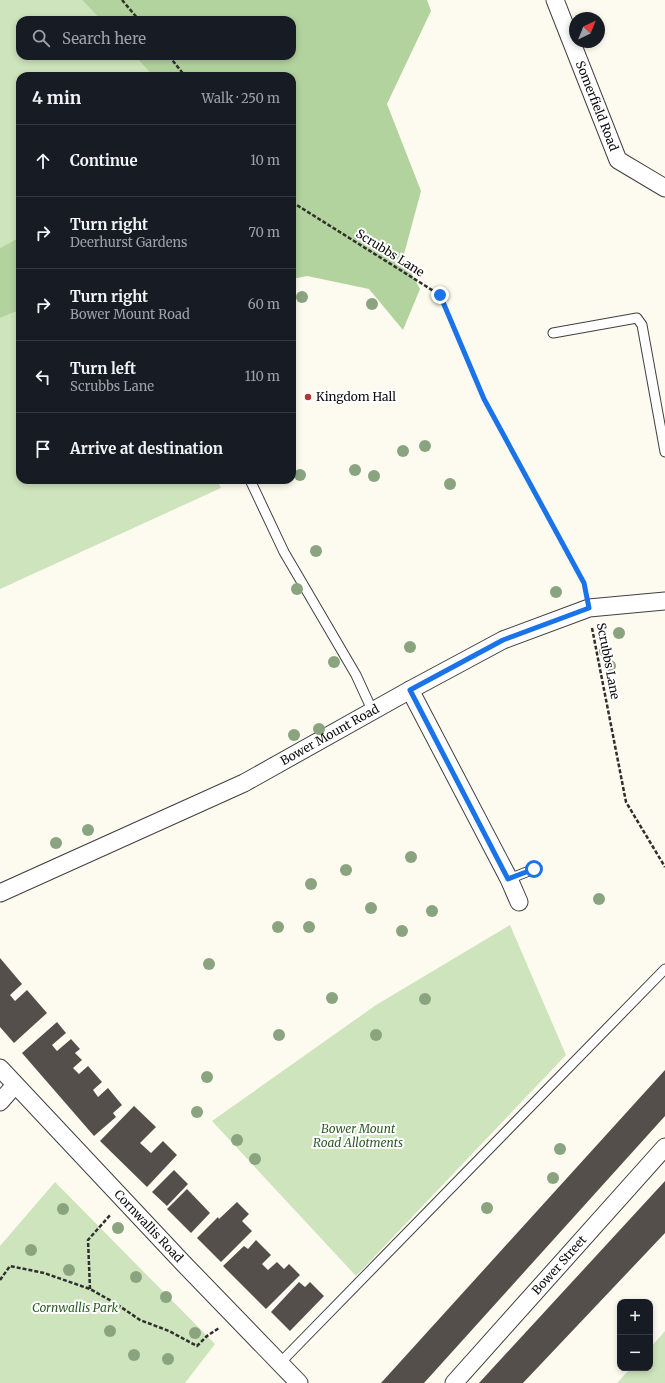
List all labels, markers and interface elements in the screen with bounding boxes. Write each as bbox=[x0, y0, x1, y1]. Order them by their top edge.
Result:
north arrow bbox=[569, 12, 605, 48]
search box bbox=[16, 16, 296, 60]
icon: search bbox=[30, 27, 52, 49]
text: Search here bbox=[62, 29, 146, 48]
street label: Somerfield Road bbox=[573, 59, 622, 153]
text: 4 min bbox=[32, 87, 81, 109]
text: Walk · 250 m bbox=[202, 90, 280, 107]
icon: ahead bbox=[32, 150, 54, 172]
text: Continue bbox=[70, 151, 138, 170]
text: 10 m bbox=[250, 152, 280, 169]
text: Turn right bbox=[70, 215, 148, 234]
icon: right bbox=[32, 222, 54, 244]
text: 70 m bbox=[249, 224, 280, 241]
street label: Scrubbs Lane bbox=[353, 226, 427, 280]
text: Deerhurst Gardens bbox=[70, 234, 187, 251]
route end bbox=[431, 286, 449, 304]
text: Turn right bbox=[70, 287, 148, 306]
icon: right bbox=[32, 294, 54, 316]
text: 60 m bbox=[248, 296, 280, 313]
text: Bower Mount Road bbox=[70, 306, 190, 323]
text: Turn left bbox=[70, 359, 136, 378]
icon: left bbox=[32, 366, 54, 388]
text: 110 m bbox=[245, 368, 280, 385]
text: Scrubbs Lane bbox=[70, 378, 154, 395]
place label: Kingdom Hall bbox=[316, 389, 396, 404]
marker: Kingdom Hall bbox=[303, 392, 313, 402]
icon: arrive bbox=[32, 438, 54, 460]
text: Arrive at destination bbox=[70, 439, 223, 458]
street label: Scrubbs Lane bbox=[594, 621, 623, 700]
street label: Bower Mount Road bbox=[278, 701, 382, 768]
route start bbox=[525, 860, 543, 878]
park label: Bower Mount Road Allotments bbox=[313, 1121, 403, 1150]
street label: Cornwallis Road bbox=[111, 1187, 186, 1265]
street label: Bower Street bbox=[529, 1232, 590, 1298]
map controls bbox=[617, 1299, 653, 1371]
button: + bbox=[617, 1299, 653, 1335]
park label: Cornwallis Park bbox=[32, 1300, 118, 1315]
button: − bbox=[617, 1335, 653, 1371]

